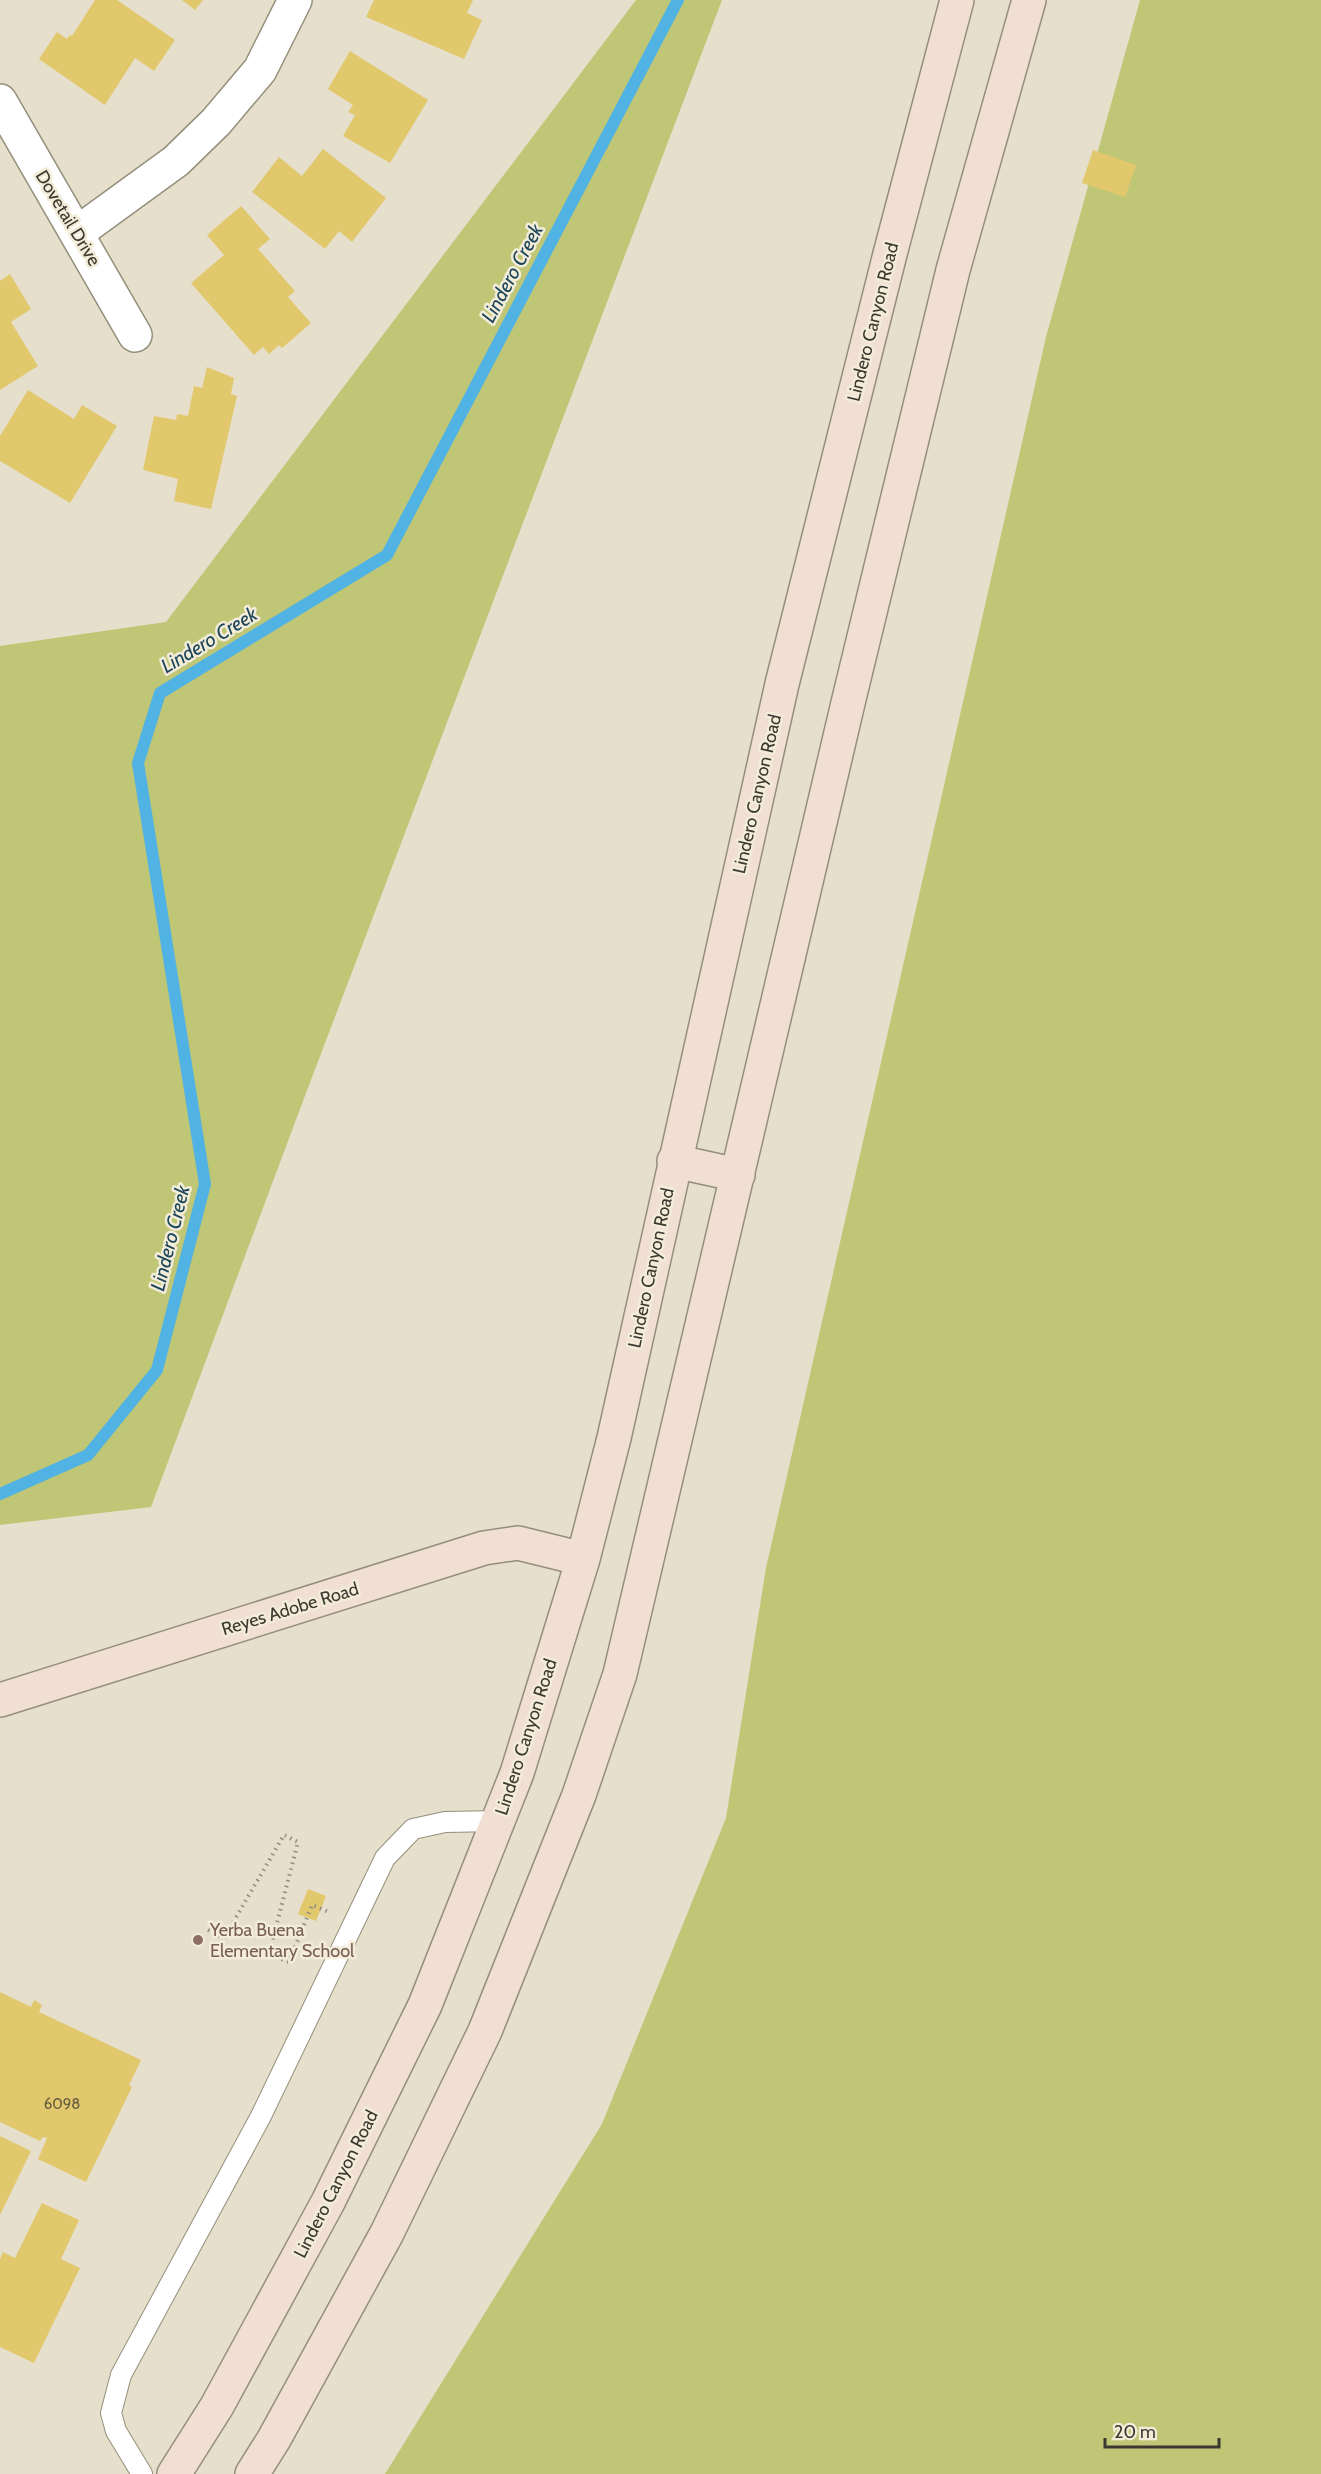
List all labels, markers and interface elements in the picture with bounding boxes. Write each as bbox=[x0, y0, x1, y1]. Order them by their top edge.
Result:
street label: Dovetail Drive bbox=[31, 166, 105, 270]
water label: Lindero Creek bbox=[476, 218, 549, 326]
street label: Lindero Canyon Road bbox=[843, 240, 903, 404]
water label: Lindero Creek bbox=[157, 601, 263, 678]
street label: Lindero Canyon Road bbox=[728, 712, 786, 876]
water label: Lindero Creek bbox=[145, 1181, 195, 1293]
street label: Lindero Canyon Road bbox=[623, 1186, 679, 1350]
street label: Reyes Adobe Road bbox=[219, 1578, 361, 1640]
street label: Lindero Canyon Road bbox=[490, 1656, 562, 1818]
place label: Yerba Buena Elementary School bbox=[209, 1919, 355, 1962]
marker: Yerba Buena Elementary School bbox=[191, 1933, 205, 1947]
house number: 6098 bbox=[44, 2095, 80, 2113]
street label: Lindero Canyon Road bbox=[289, 2106, 383, 2262]
scale bar bbox=[1105, 2411, 1219, 2449]
text: 20 m bbox=[1114, 2421, 1156, 2443]

